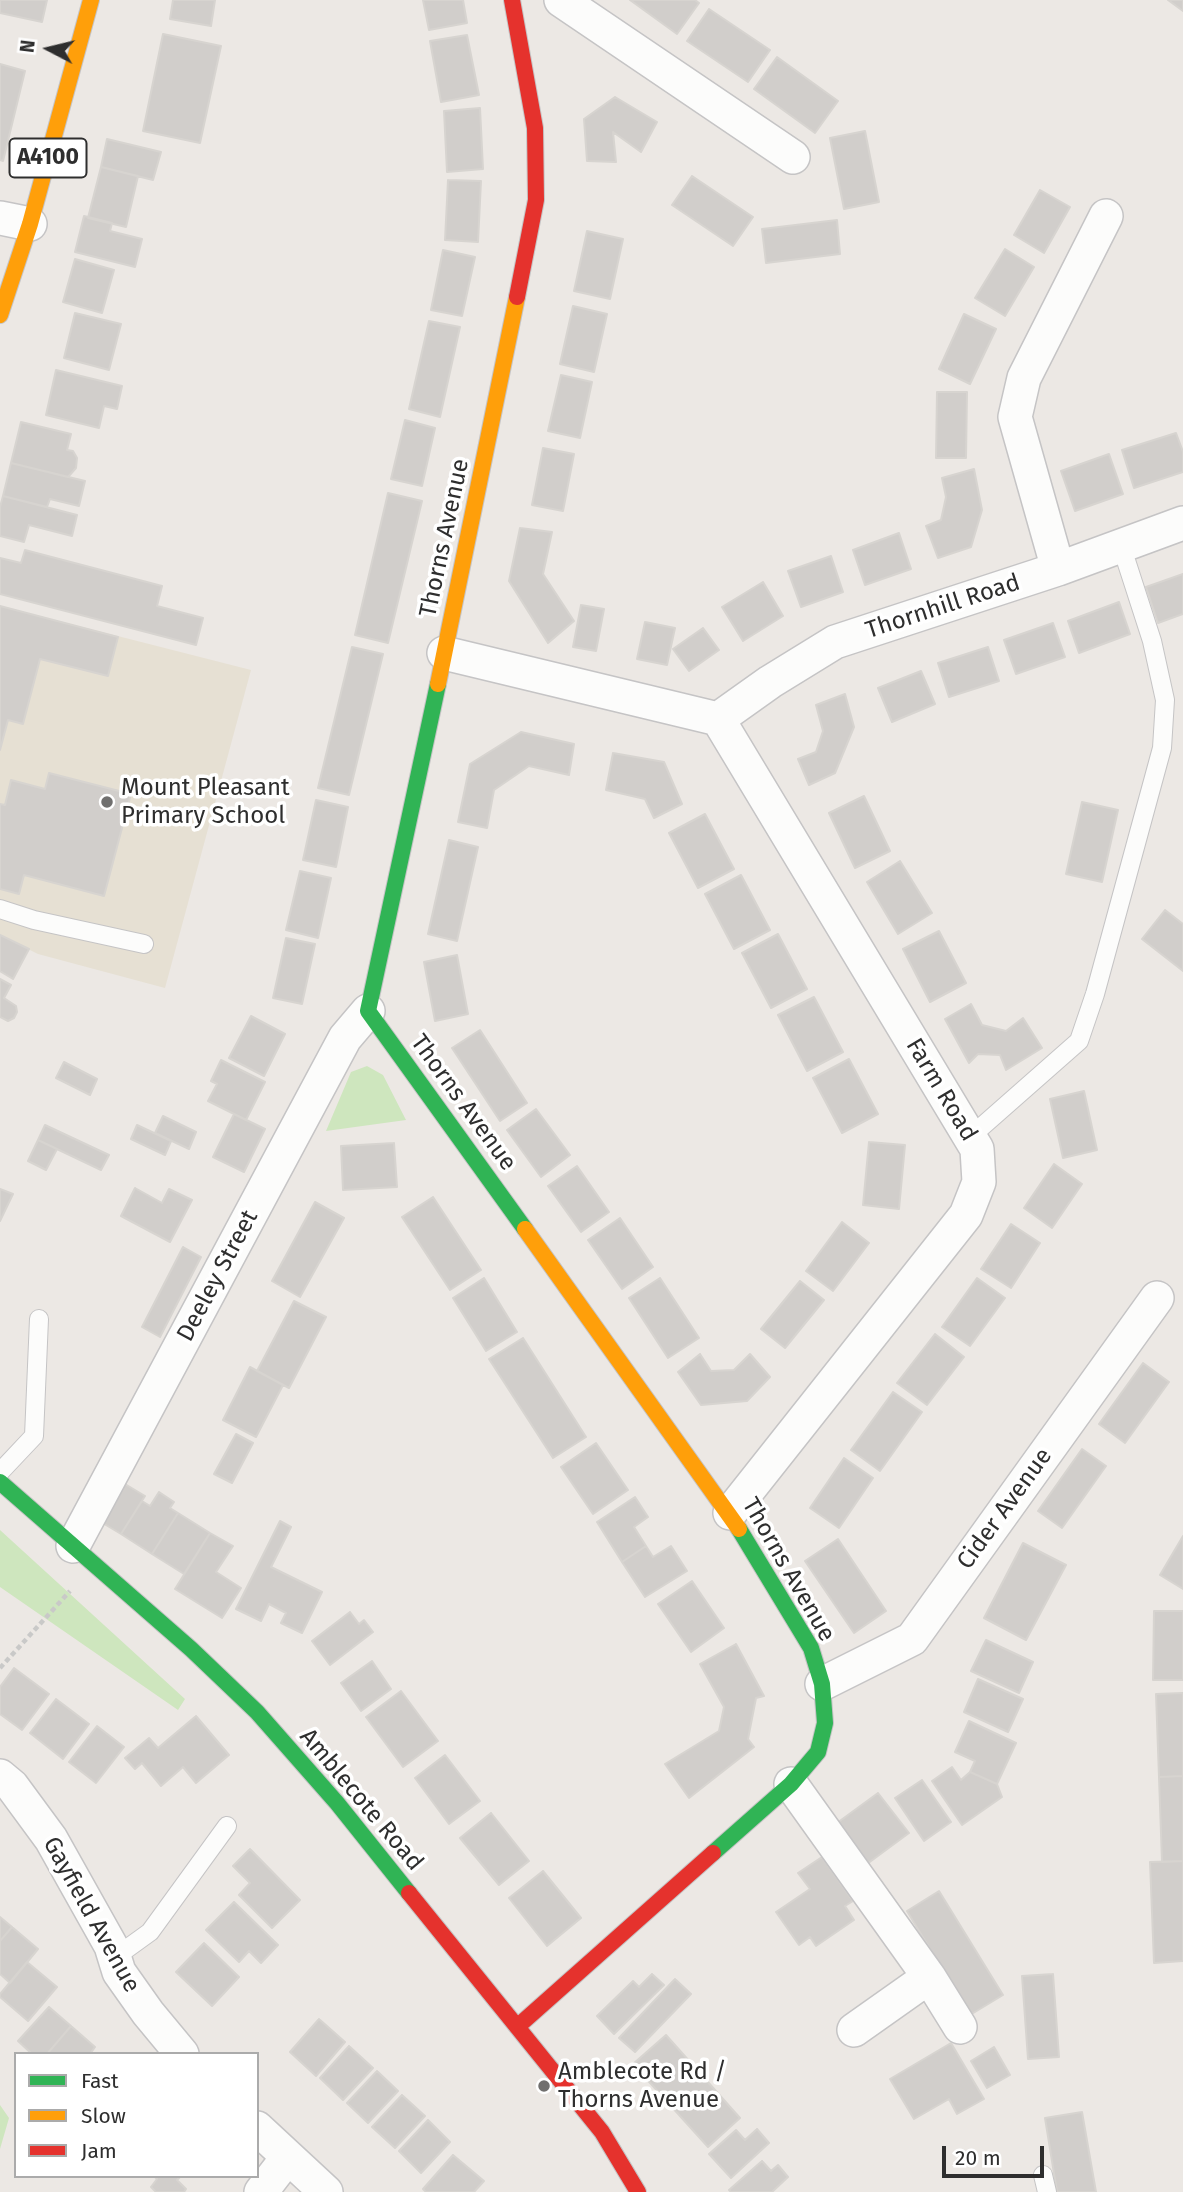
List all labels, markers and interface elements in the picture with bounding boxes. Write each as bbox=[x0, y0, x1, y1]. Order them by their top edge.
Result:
north arrow bbox=[14, 14, 84, 84]
text: N bbox=[15, 39, 40, 54]
road number: A4100 bbox=[9, 139, 86, 178]
street label: Thorns Avenue bbox=[414, 456, 476, 620]
street label: Thornhill Road bbox=[862, 569, 1024, 645]
place label: Mount Pleasant Primary School bbox=[121, 774, 290, 830]
marker: Mount Pleasant Primary School bbox=[99, 794, 115, 810]
street label: Thorns Avenue bbox=[404, 1029, 522, 1177]
street label: Farm Road bbox=[899, 1033, 983, 1147]
street label: Deeley Street bbox=[171, 1205, 265, 1347]
street label: Cider Avenue bbox=[951, 1443, 1059, 1575]
street label: Thorns Avenue bbox=[735, 1493, 841, 1647]
street label: Amblecote Road bbox=[293, 1723, 429, 1877]
street label: Gayfield Avenue bbox=[36, 1832, 146, 1998]
legend bbox=[14, 2052, 259, 2178]
place label: Amblecote Rd / Thorns Avenue bbox=[558, 2058, 727, 2114]
text: Fast bbox=[81, 2068, 119, 2094]
marker: Amblecote Rd / Thorns Avenue bbox=[536, 2078, 552, 2094]
text: Slow bbox=[81, 2103, 126, 2129]
scale bar bbox=[945, 2132, 1046, 2176]
text: Jam bbox=[81, 2138, 117, 2164]
text: 20 m bbox=[955, 2145, 1001, 2171]

